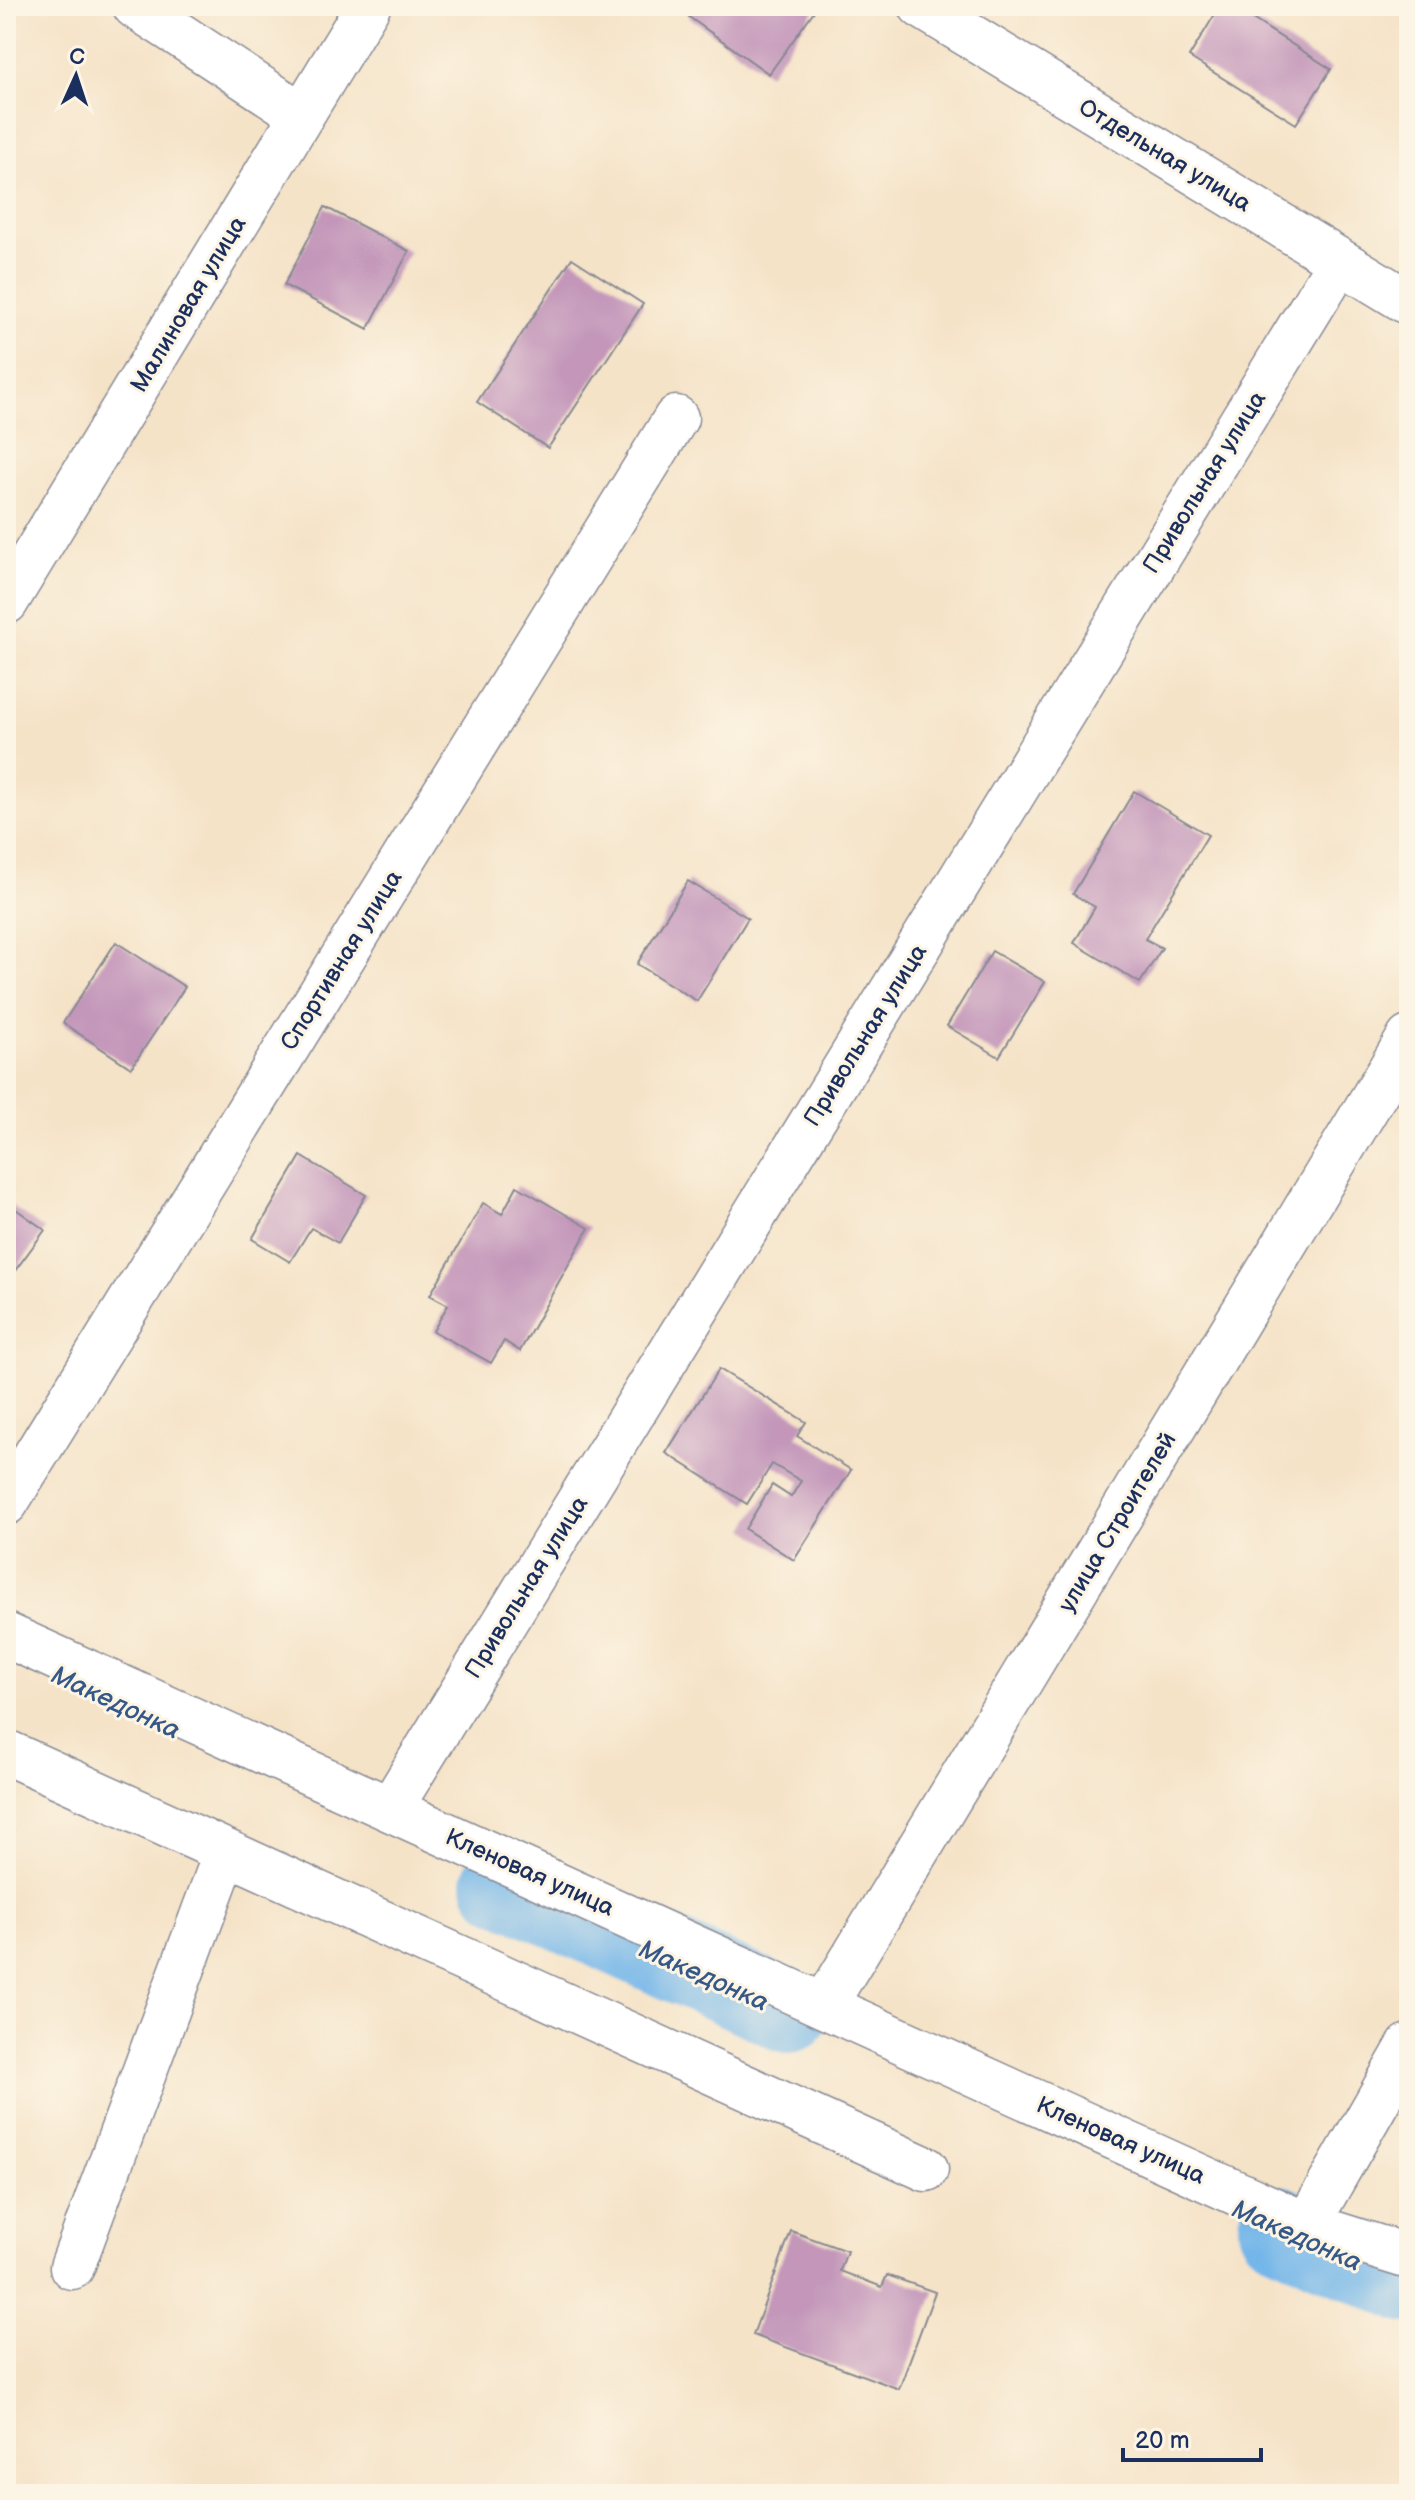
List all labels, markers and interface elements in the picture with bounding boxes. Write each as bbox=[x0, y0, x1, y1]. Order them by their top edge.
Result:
north arrow bbox=[36, 36, 116, 116]
text: С bbox=[69, 44, 85, 71]
street label: Отдельная улица bbox=[1073, 93, 1256, 218]
street label: Малиновая улица bbox=[124, 211, 252, 398]
street label: Привольная улица bbox=[1137, 386, 1272, 579]
street label: Спортивная улица bbox=[274, 865, 409, 1056]
street label: Привольная улица bbox=[798, 939, 933, 1132]
street label: улица Строителей bbox=[1052, 1427, 1183, 1618]
street label: Привольная улица bbox=[459, 1491, 594, 1684]
water label: Македонка bbox=[46, 1660, 185, 1747]
street label: Кленовая улица bbox=[441, 1822, 619, 1923]
water label: Македонка bbox=[634, 1934, 773, 2019]
street label: Кленовая улица bbox=[1032, 2090, 1210, 2191]
water label: Македонка bbox=[1227, 2194, 1366, 2279]
scale bar bbox=[1123, 2412, 1261, 2462]
text: 20 m bbox=[1135, 2426, 1190, 2455]

